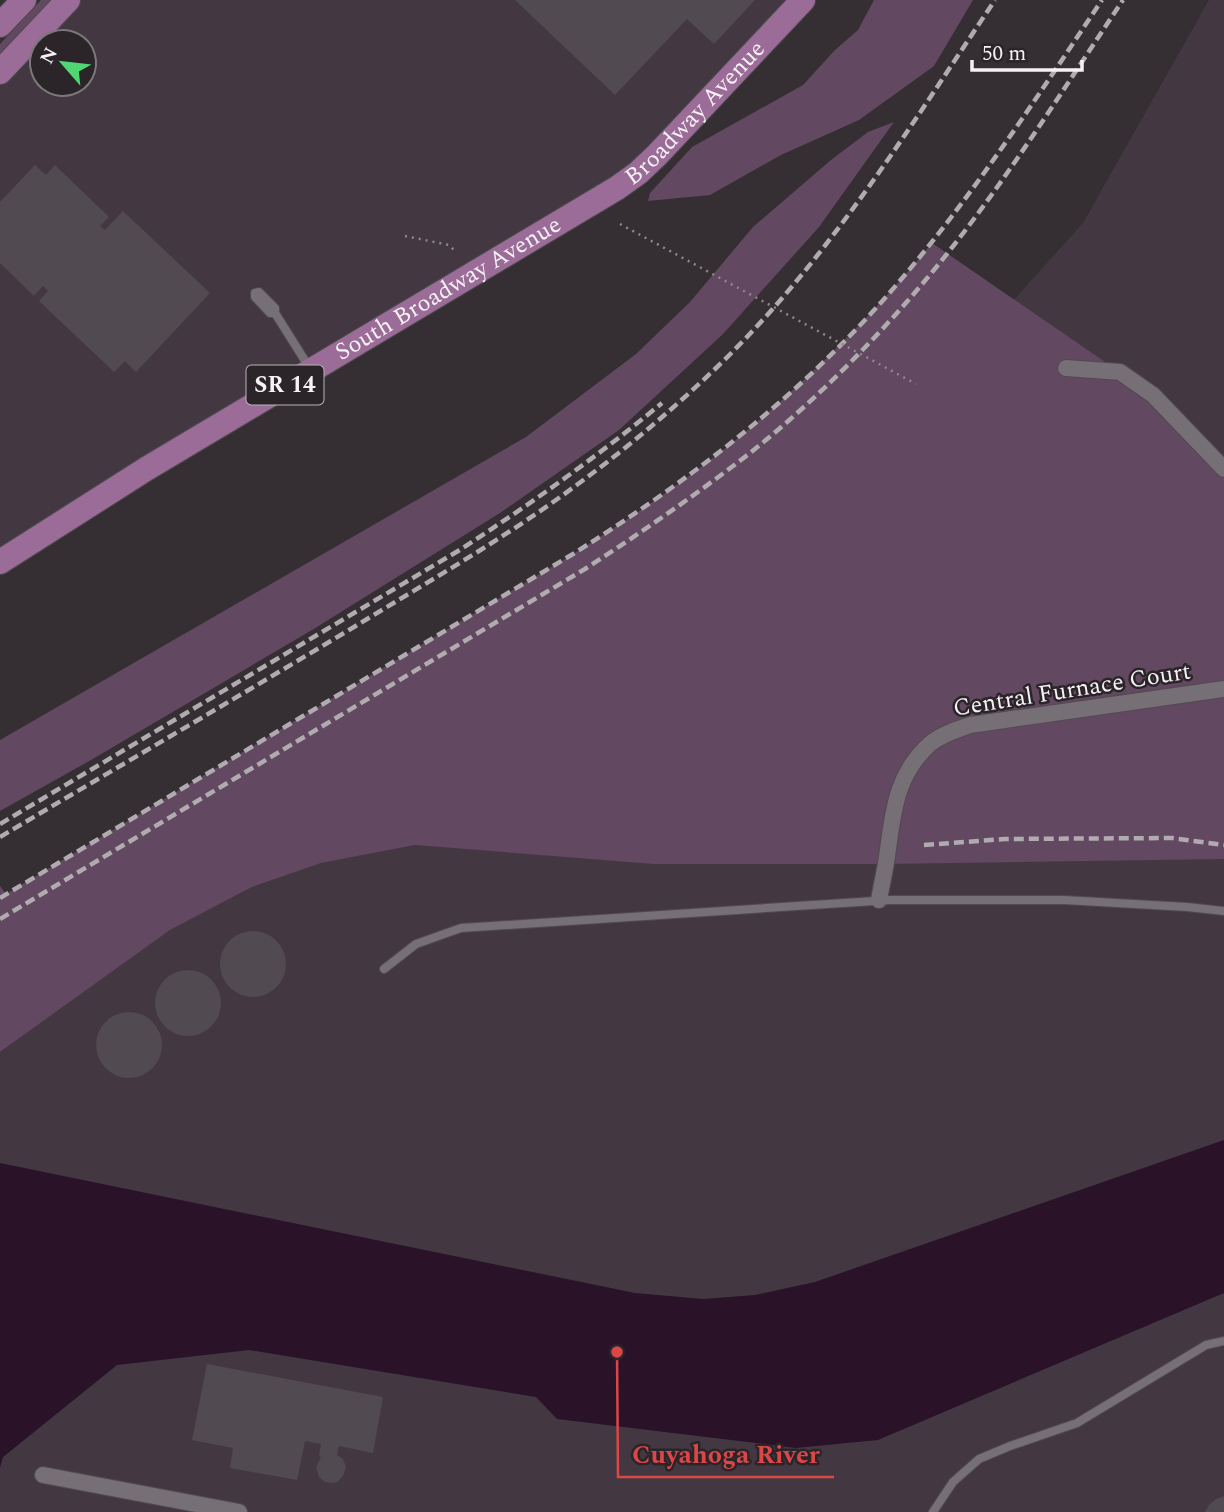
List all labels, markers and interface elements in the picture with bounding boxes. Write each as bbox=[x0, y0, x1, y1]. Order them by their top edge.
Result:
north arrow bbox=[28, 28, 98, 98]
scale bar bbox=[972, 28, 1082, 72]
street label: Broadway Avenue bbox=[617, 32, 774, 195]
text: 50 m bbox=[982, 38, 1026, 70]
text: N bbox=[33, 42, 66, 69]
street label: South Broadway Avenue bbox=[328, 207, 568, 370]
road number: SR 14 bbox=[246, 366, 324, 404]
street label: Central Furnace Court bbox=[951, 653, 1193, 727]
callout: Cuyahoga River bbox=[618, 1430, 834, 1477]
text: Cuyahoga River bbox=[632, 1435, 821, 1475]

